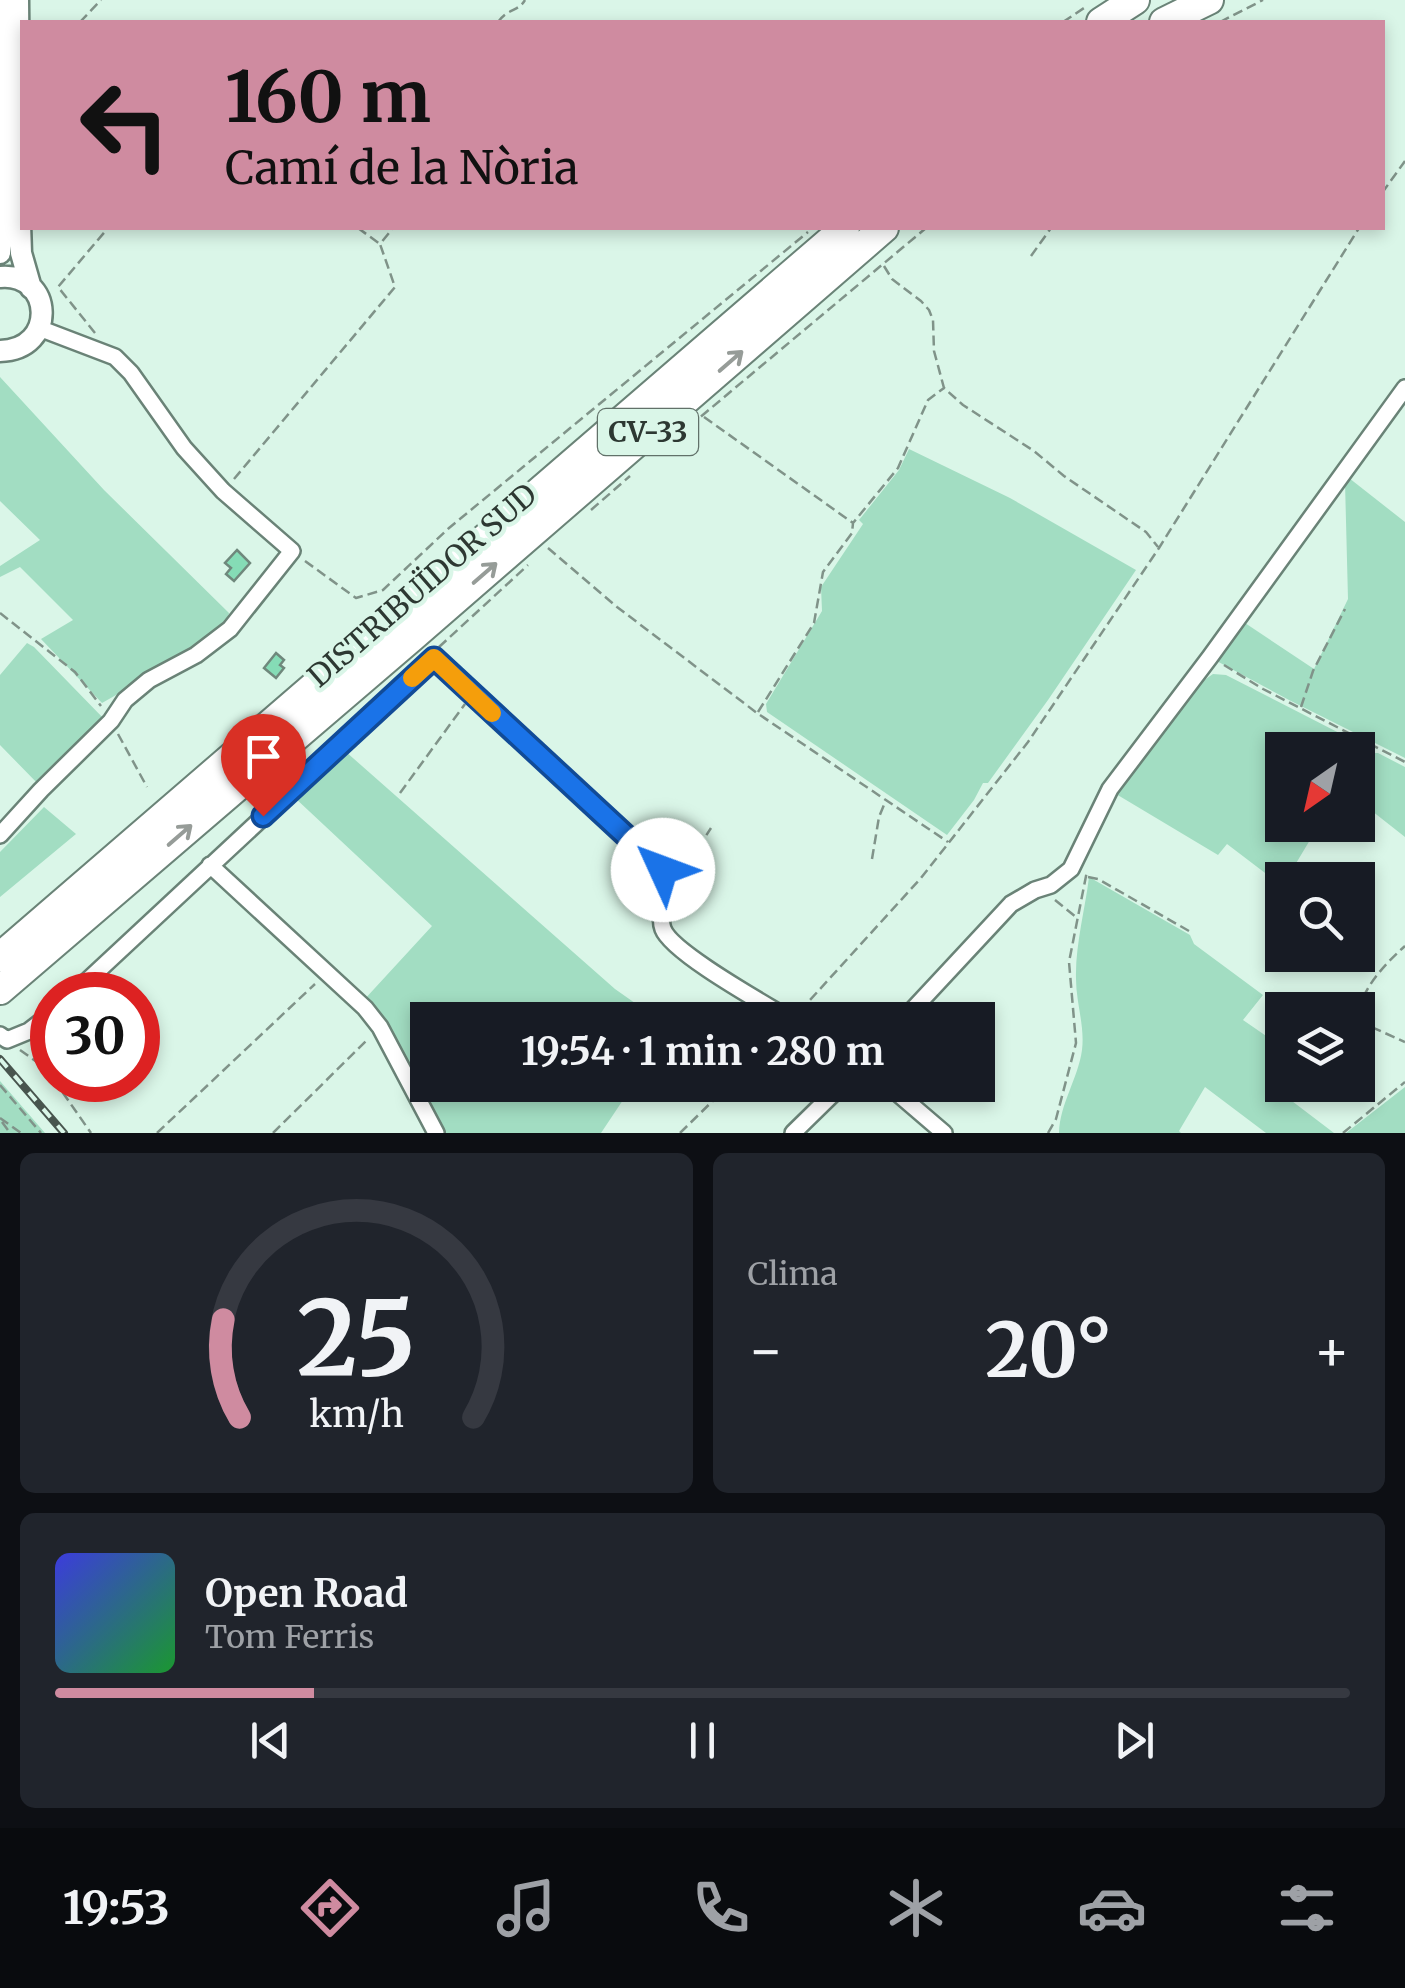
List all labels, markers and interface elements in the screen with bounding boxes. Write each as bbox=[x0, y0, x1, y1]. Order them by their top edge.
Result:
text: 160 m bbox=[225, 53, 431, 141]
icon: left bbox=[60, 60, 190, 190]
text: Camí de la Nòria bbox=[225, 140, 579, 196]
one-way arrow bbox=[718, 349, 743, 372]
road number: CV-33 bbox=[598, 409, 698, 455]
street label: DISTRIBUÏDOR SUD bbox=[300, 475, 544, 695]
one-way arrow bbox=[472, 563, 498, 585]
pin bbox=[221, 714, 306, 817]
icon: arrive bbox=[236, 729, 291, 784]
north arrow bbox=[1265, 732, 1375, 842]
map controls bbox=[1265, 732, 1375, 1102]
position arrow bbox=[611, 818, 715, 922]
one-way arrow bbox=[167, 824, 192, 847]
button: search bbox=[1265, 862, 1375, 972]
speed limit sign: 30 bbox=[30, 972, 160, 1102]
button: layers bbox=[1265, 992, 1375, 1102]
text: 19:54 · 1 min · 280 m bbox=[521, 1028, 884, 1075]
text: Clima bbox=[748, 1254, 838, 1294]
text: 25 bbox=[297, 1273, 416, 1403]
text: 20° bbox=[985, 1303, 1112, 1397]
text: − bbox=[748, 1316, 784, 1385]
text: + bbox=[1313, 1316, 1350, 1385]
text: km/h bbox=[309, 1392, 404, 1437]
text: Open Road bbox=[205, 1570, 408, 1617]
text: Tom Ferris bbox=[205, 1617, 374, 1657]
icon: previous bbox=[243, 1713, 298, 1768]
icon: pause bbox=[675, 1713, 730, 1768]
icon: next bbox=[1107, 1713, 1162, 1768]
icon: directions bbox=[295, 1873, 365, 1943]
icon: music bbox=[491, 1873, 561, 1943]
icon: phone bbox=[686, 1873, 756, 1943]
icon: climate bbox=[881, 1873, 951, 1943]
icon: car bbox=[1077, 1873, 1147, 1943]
icon: filters bbox=[1272, 1873, 1342, 1943]
text: 19:53 bbox=[63, 1880, 170, 1936]

